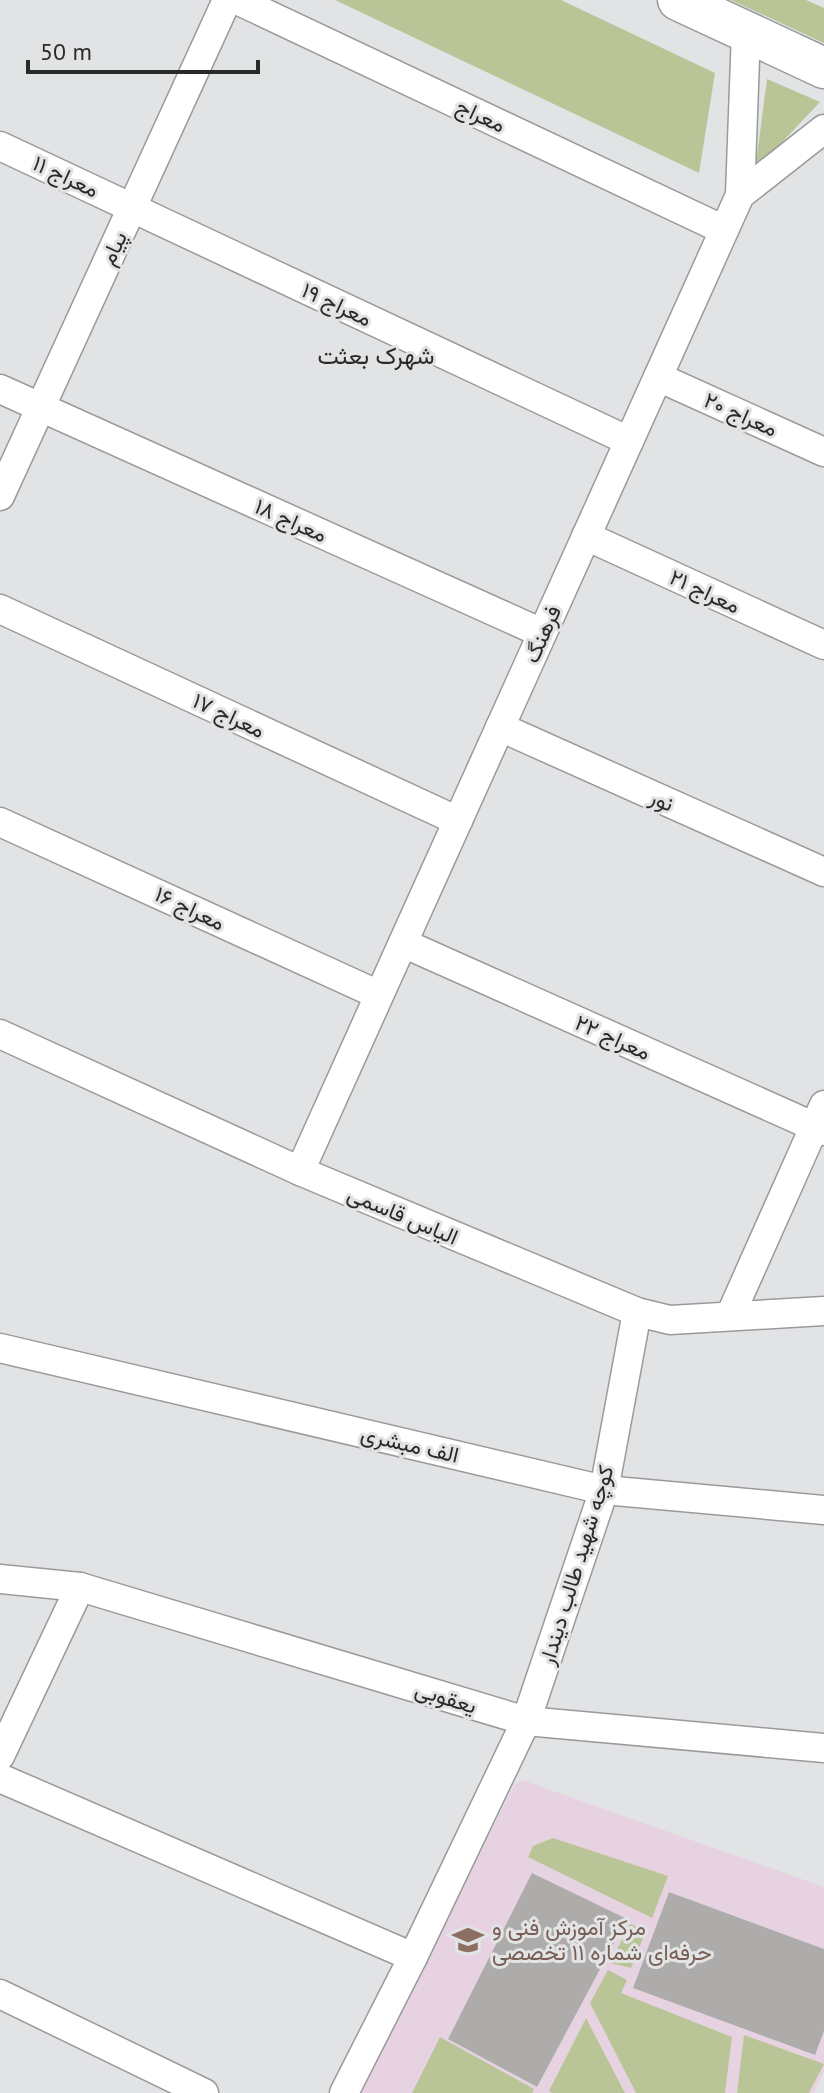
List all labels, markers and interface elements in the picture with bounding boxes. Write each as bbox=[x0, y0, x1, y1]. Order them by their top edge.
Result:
scale bar bbox=[28, 24, 258, 74]
text: 50 m bbox=[40, 36, 92, 67]
street label: معراج bbox=[451, 92, 510, 139]
street label: معراج ۱۱ bbox=[28, 149, 104, 204]
street label: پیام bbox=[93, 226, 134, 270]
street label: معراج ۱۹ bbox=[297, 276, 376, 333]
district label: شهرک بعثت bbox=[317, 340, 435, 371]
street label: معراج ۲۰ bbox=[699, 385, 782, 444]
street label: معراج ۱۸ bbox=[250, 492, 332, 549]
street label: معراج ۲۱ bbox=[665, 562, 745, 620]
street label: فرهنگ bbox=[517, 601, 567, 667]
street label: معراج ۱۷ bbox=[188, 686, 270, 745]
street label: نور bbox=[645, 782, 678, 818]
street label: معراج ۱۶ bbox=[150, 880, 229, 937]
street label: معراج ۲۲ bbox=[570, 1008, 655, 1067]
street label: الیاس قاسمی bbox=[343, 1179, 463, 1251]
street label: الف مبشری bbox=[358, 1419, 462, 1469]
street label: کوچه شهید طالب دیندار bbox=[532, 1462, 621, 1669]
street label: یعقوبی bbox=[412, 1674, 480, 1720]
place label: مرکز آموزش فنی و حرفه‌ای شماره ۱۱ تخصصی bbox=[492, 1913, 712, 1966]
school or university icon: مرکز آموزش فنی و حرفه‌ای شماره ۱۱ تخصصی bbox=[451, 1923, 485, 1957]

